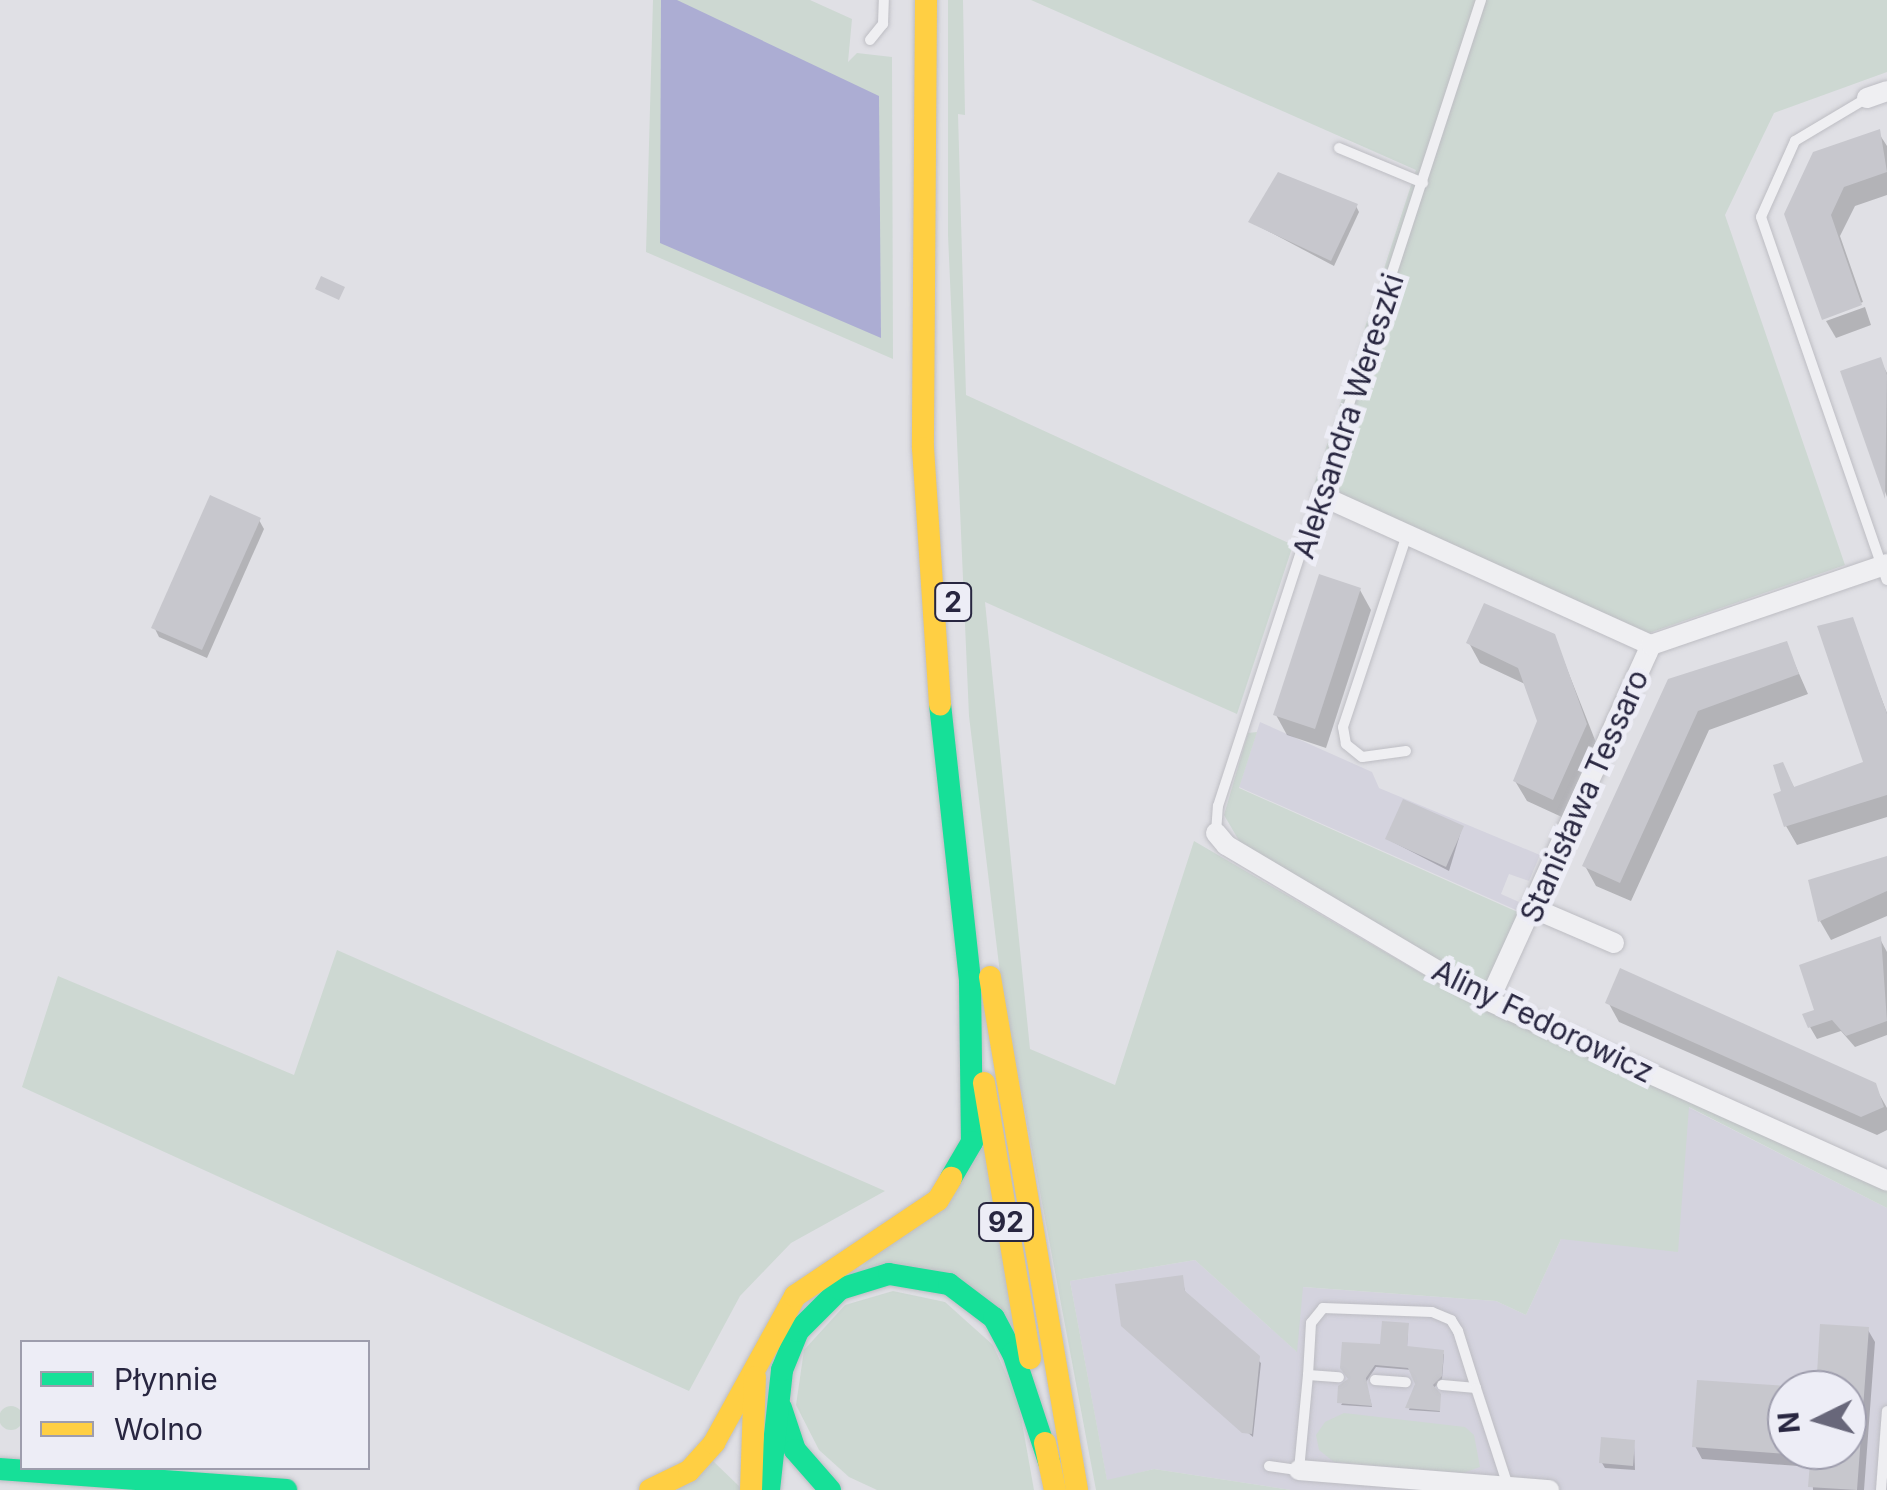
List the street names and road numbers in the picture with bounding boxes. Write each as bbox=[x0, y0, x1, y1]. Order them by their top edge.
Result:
street label: Aleksandra Wereszki bbox=[1285, 269, 1411, 563]
road number: 2 bbox=[933, 579, 973, 625]
street label: Stanisława Tessaro bbox=[1512, 664, 1656, 928]
street label: Aliny Fedorowicz bbox=[1427, 952, 1659, 1090]
road number: 92 bbox=[976, 1199, 1036, 1245]

